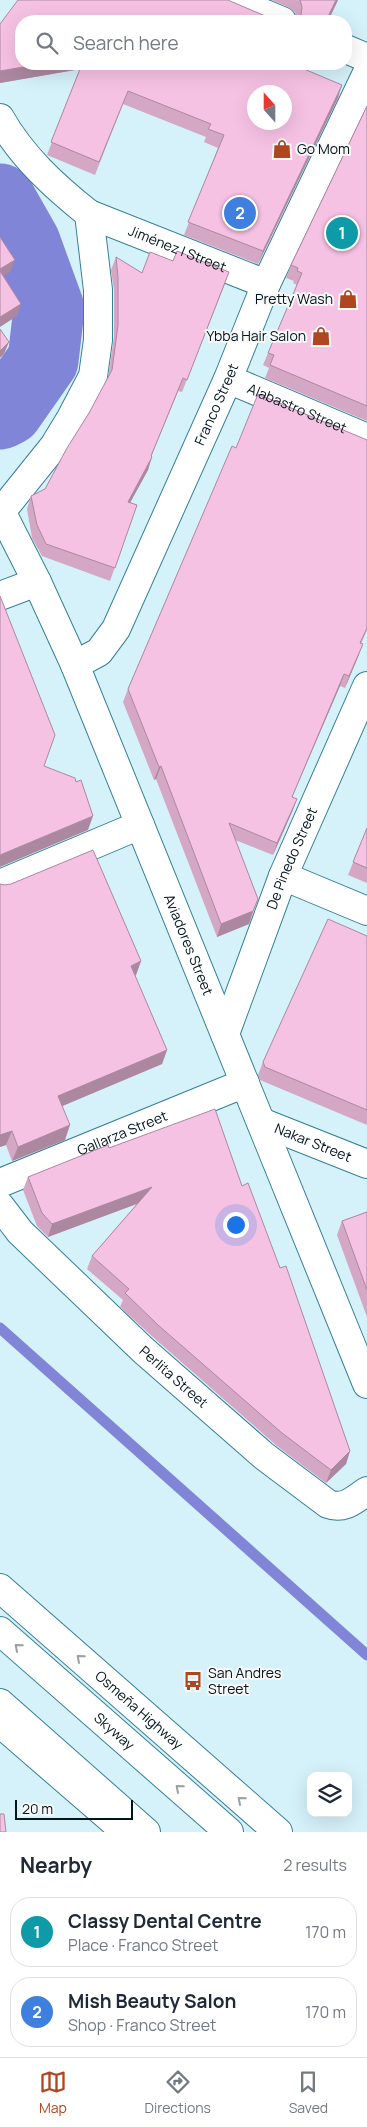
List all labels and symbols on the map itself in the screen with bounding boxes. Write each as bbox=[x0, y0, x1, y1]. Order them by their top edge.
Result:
north arrow bbox=[247, 85, 292, 130]
shop icon: Go Mom bbox=[271, 138, 293, 160]
place label: Go Mom bbox=[297, 139, 350, 158]
pin: 2 bbox=[224, 194, 256, 232]
pin: 1 bbox=[326, 214, 358, 252]
street label: Jiménez I Street bbox=[126, 221, 230, 276]
shop icon: Pretty Wash bbox=[337, 288, 359, 310]
place label: Pretty Wash bbox=[255, 289, 333, 308]
shop icon: Ybba Hair Salon bbox=[310, 325, 332, 347]
place label: Ybba Hair Salon bbox=[207, 326, 306, 345]
street label: Franco Street bbox=[190, 360, 242, 448]
street label: Alabastro Street bbox=[245, 378, 350, 437]
street label: De Pinedo Street bbox=[262, 804, 321, 912]
street label: Aviadores Street bbox=[160, 891, 218, 998]
street label: Gallarza Street bbox=[74, 1106, 170, 1160]
street label: Nakar Street bbox=[272, 1118, 355, 1166]
your location bbox=[223, 1212, 249, 1238]
street label: Perlita Street bbox=[136, 1341, 213, 1412]
one-way arrow bbox=[14, 1643, 23, 1652]
one-way arrow bbox=[76, 1654, 85, 1663]
place label: San Andres Street bbox=[208, 1663, 281, 1698]
street label: Osmeña Highway bbox=[91, 1666, 188, 1754]
bus stop icon: San Andres Street bbox=[182, 1670, 204, 1692]
street label: Skyway bbox=[90, 1708, 139, 1754]
one-way arrow bbox=[176, 1785, 185, 1794]
scale bar bbox=[15, 1797, 132, 1820]
one-way arrow bbox=[238, 1797, 247, 1806]

